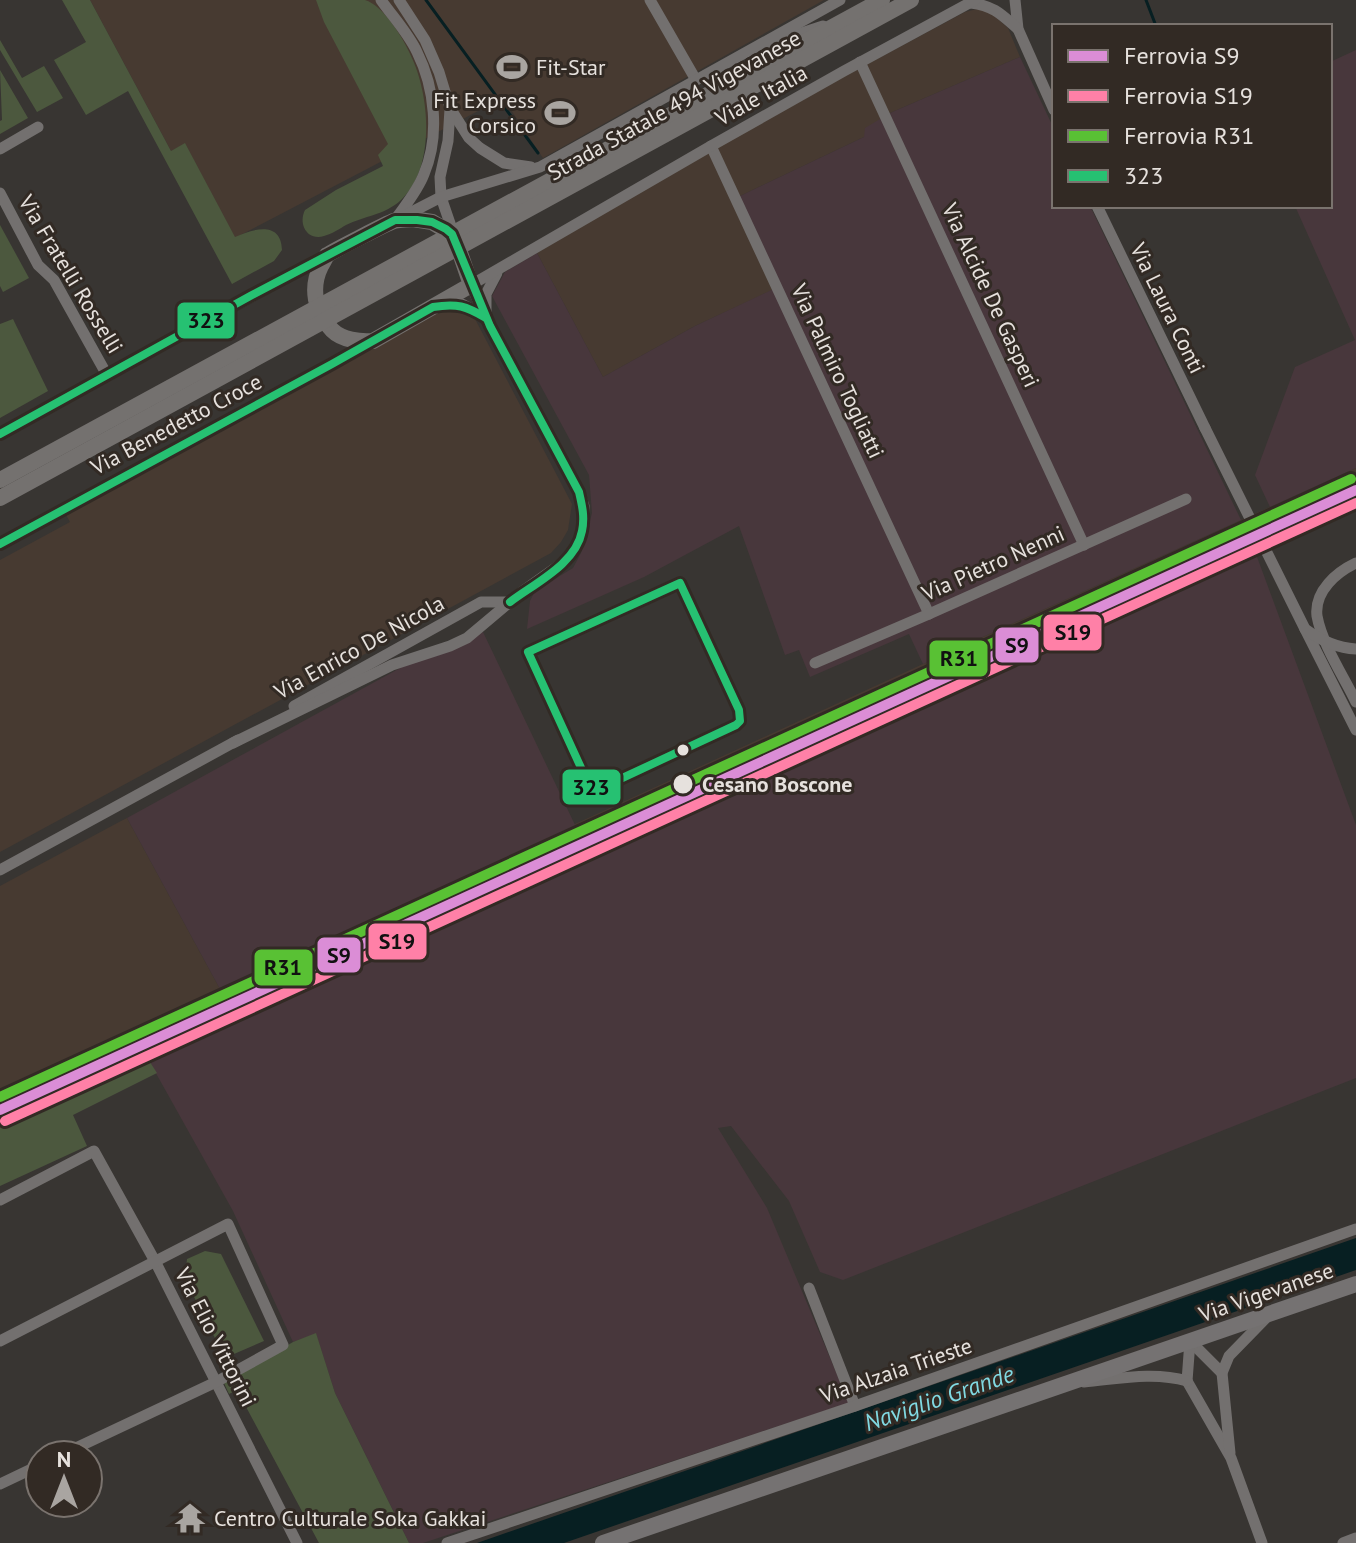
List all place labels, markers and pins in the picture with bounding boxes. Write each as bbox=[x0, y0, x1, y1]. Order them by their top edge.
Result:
sports icon: Fit-Star bbox=[495, 50, 529, 84]
place label: Fit-Star bbox=[536, 53, 606, 81]
place label: Fit Express Corsico bbox=[433, 86, 536, 139]
sports icon: Fit Express Corsico bbox=[543, 96, 577, 130]
unlabelled marker bbox=[675, 742, 691, 758]
place label: Cesano Boscone bbox=[702, 770, 852, 798]
marker: Cesano Boscone bbox=[671, 772, 695, 796]
temple icon: Centro Culturale Soka Gakkai bbox=[173, 1501, 207, 1535]
place label: Centro Culturale Soka Gakkai bbox=[214, 1504, 486, 1532]

